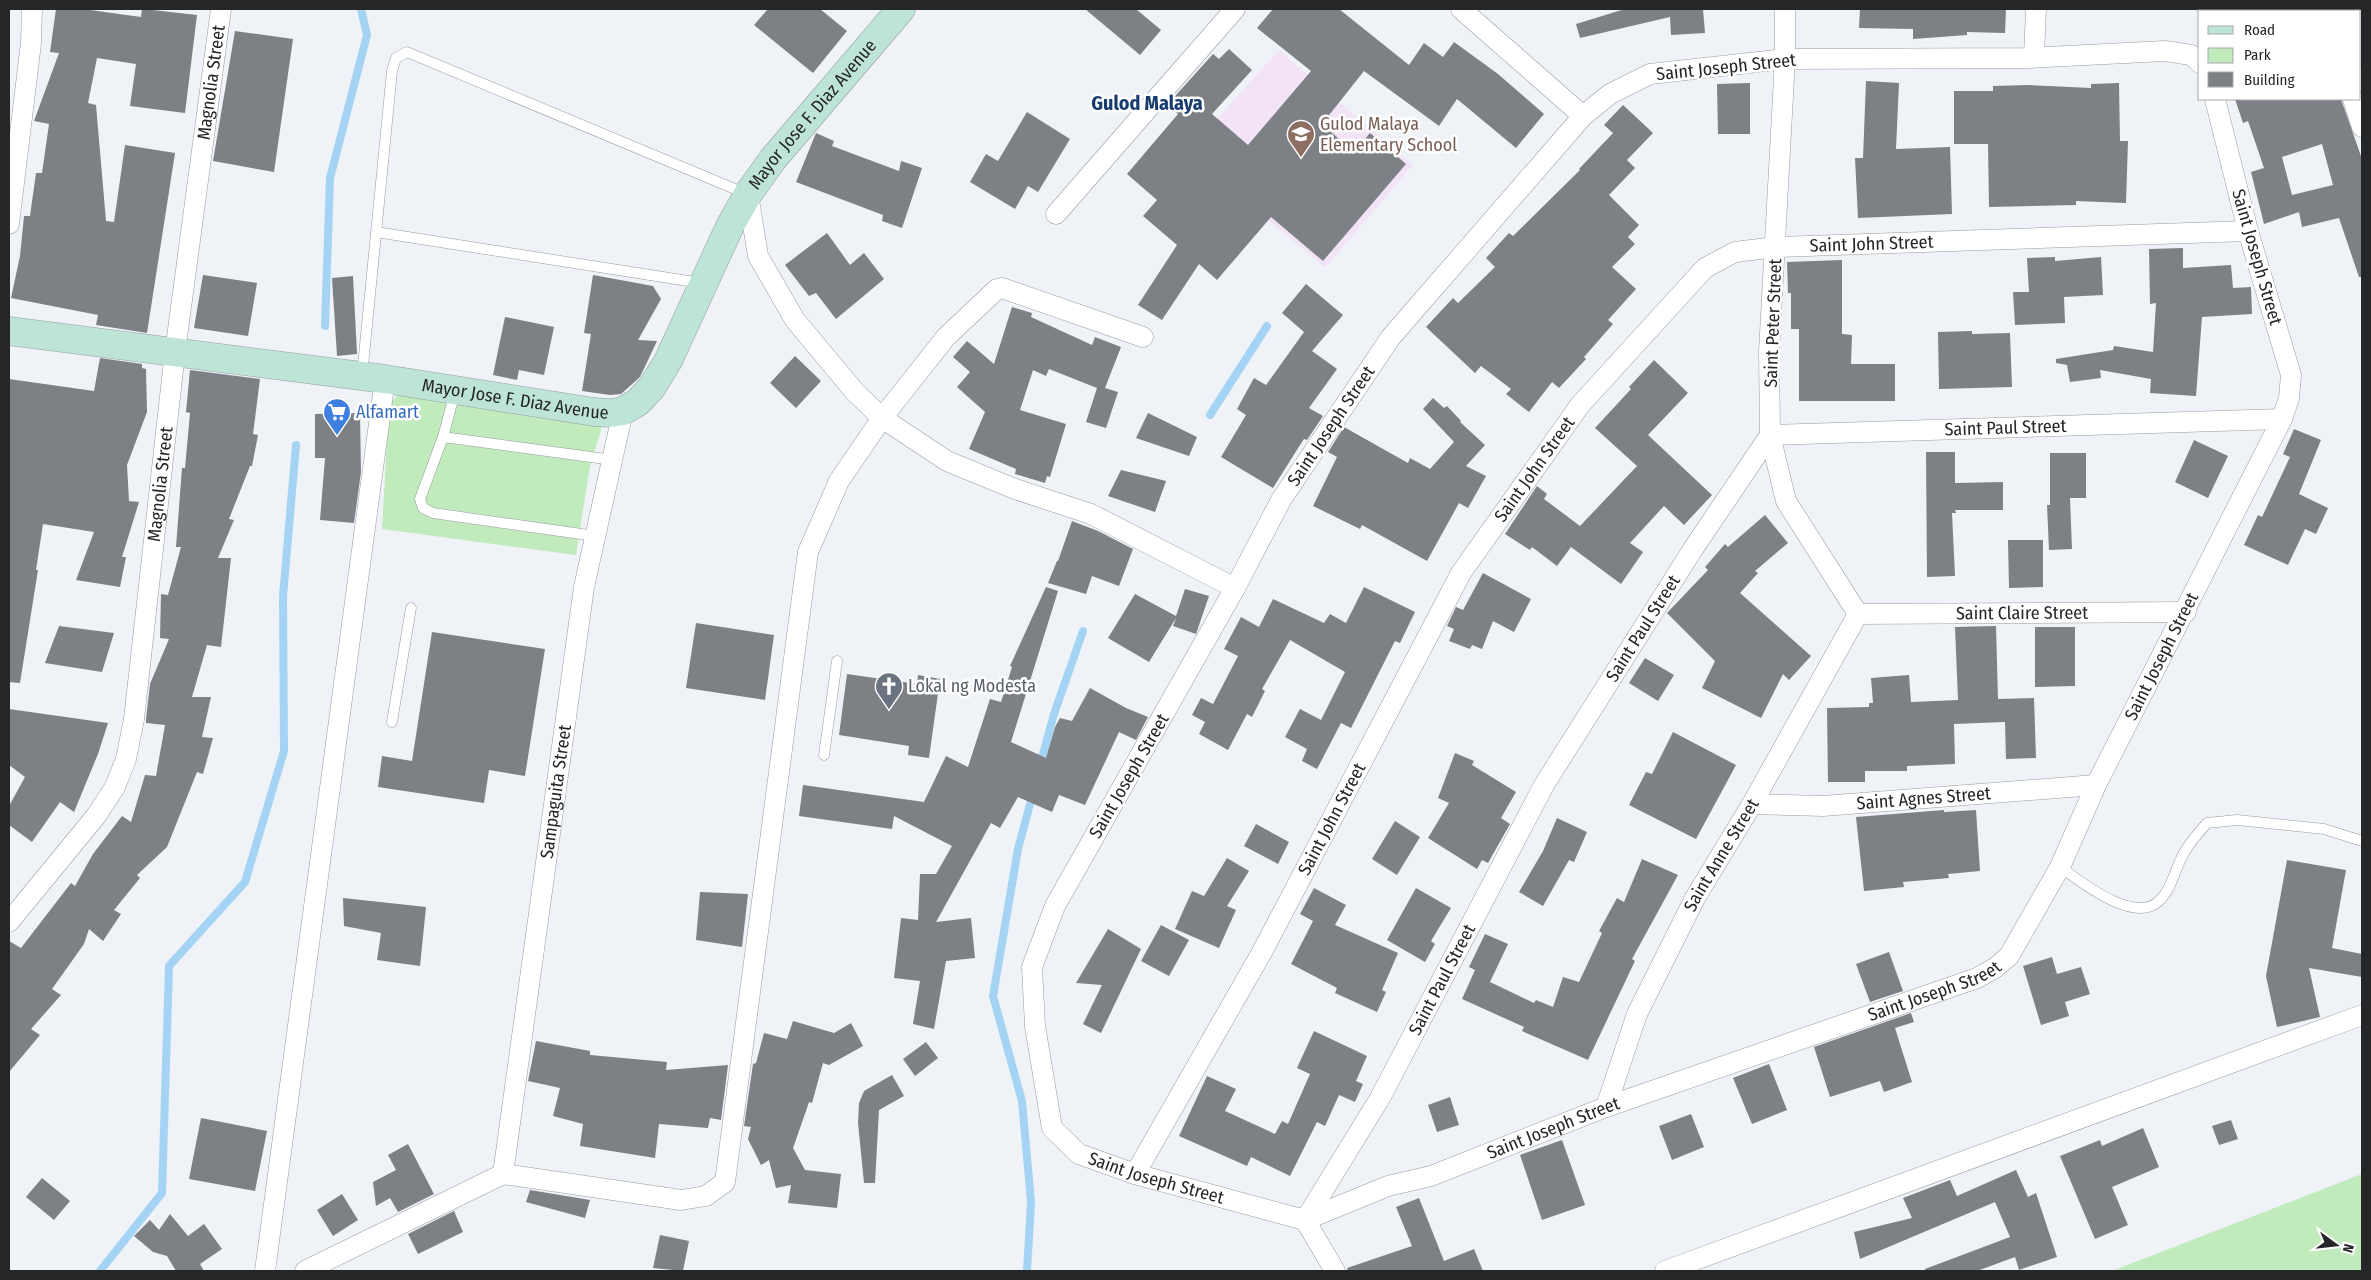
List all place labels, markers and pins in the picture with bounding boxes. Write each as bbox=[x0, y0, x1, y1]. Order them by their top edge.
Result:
place label: Gulod Malaya Elementary School bbox=[1320, 113, 1457, 156]
school or university icon: Gulod Malaya Elementary School bbox=[1286, 119, 1316, 158]
supermarket icon: Alfamart bbox=[322, 397, 352, 436]
place label: Alfamart bbox=[356, 401, 419, 423]
church icon: Lokal ng Modesta bbox=[874, 671, 904, 710]
place label: Lokal ng Modesta bbox=[908, 675, 1036, 697]

